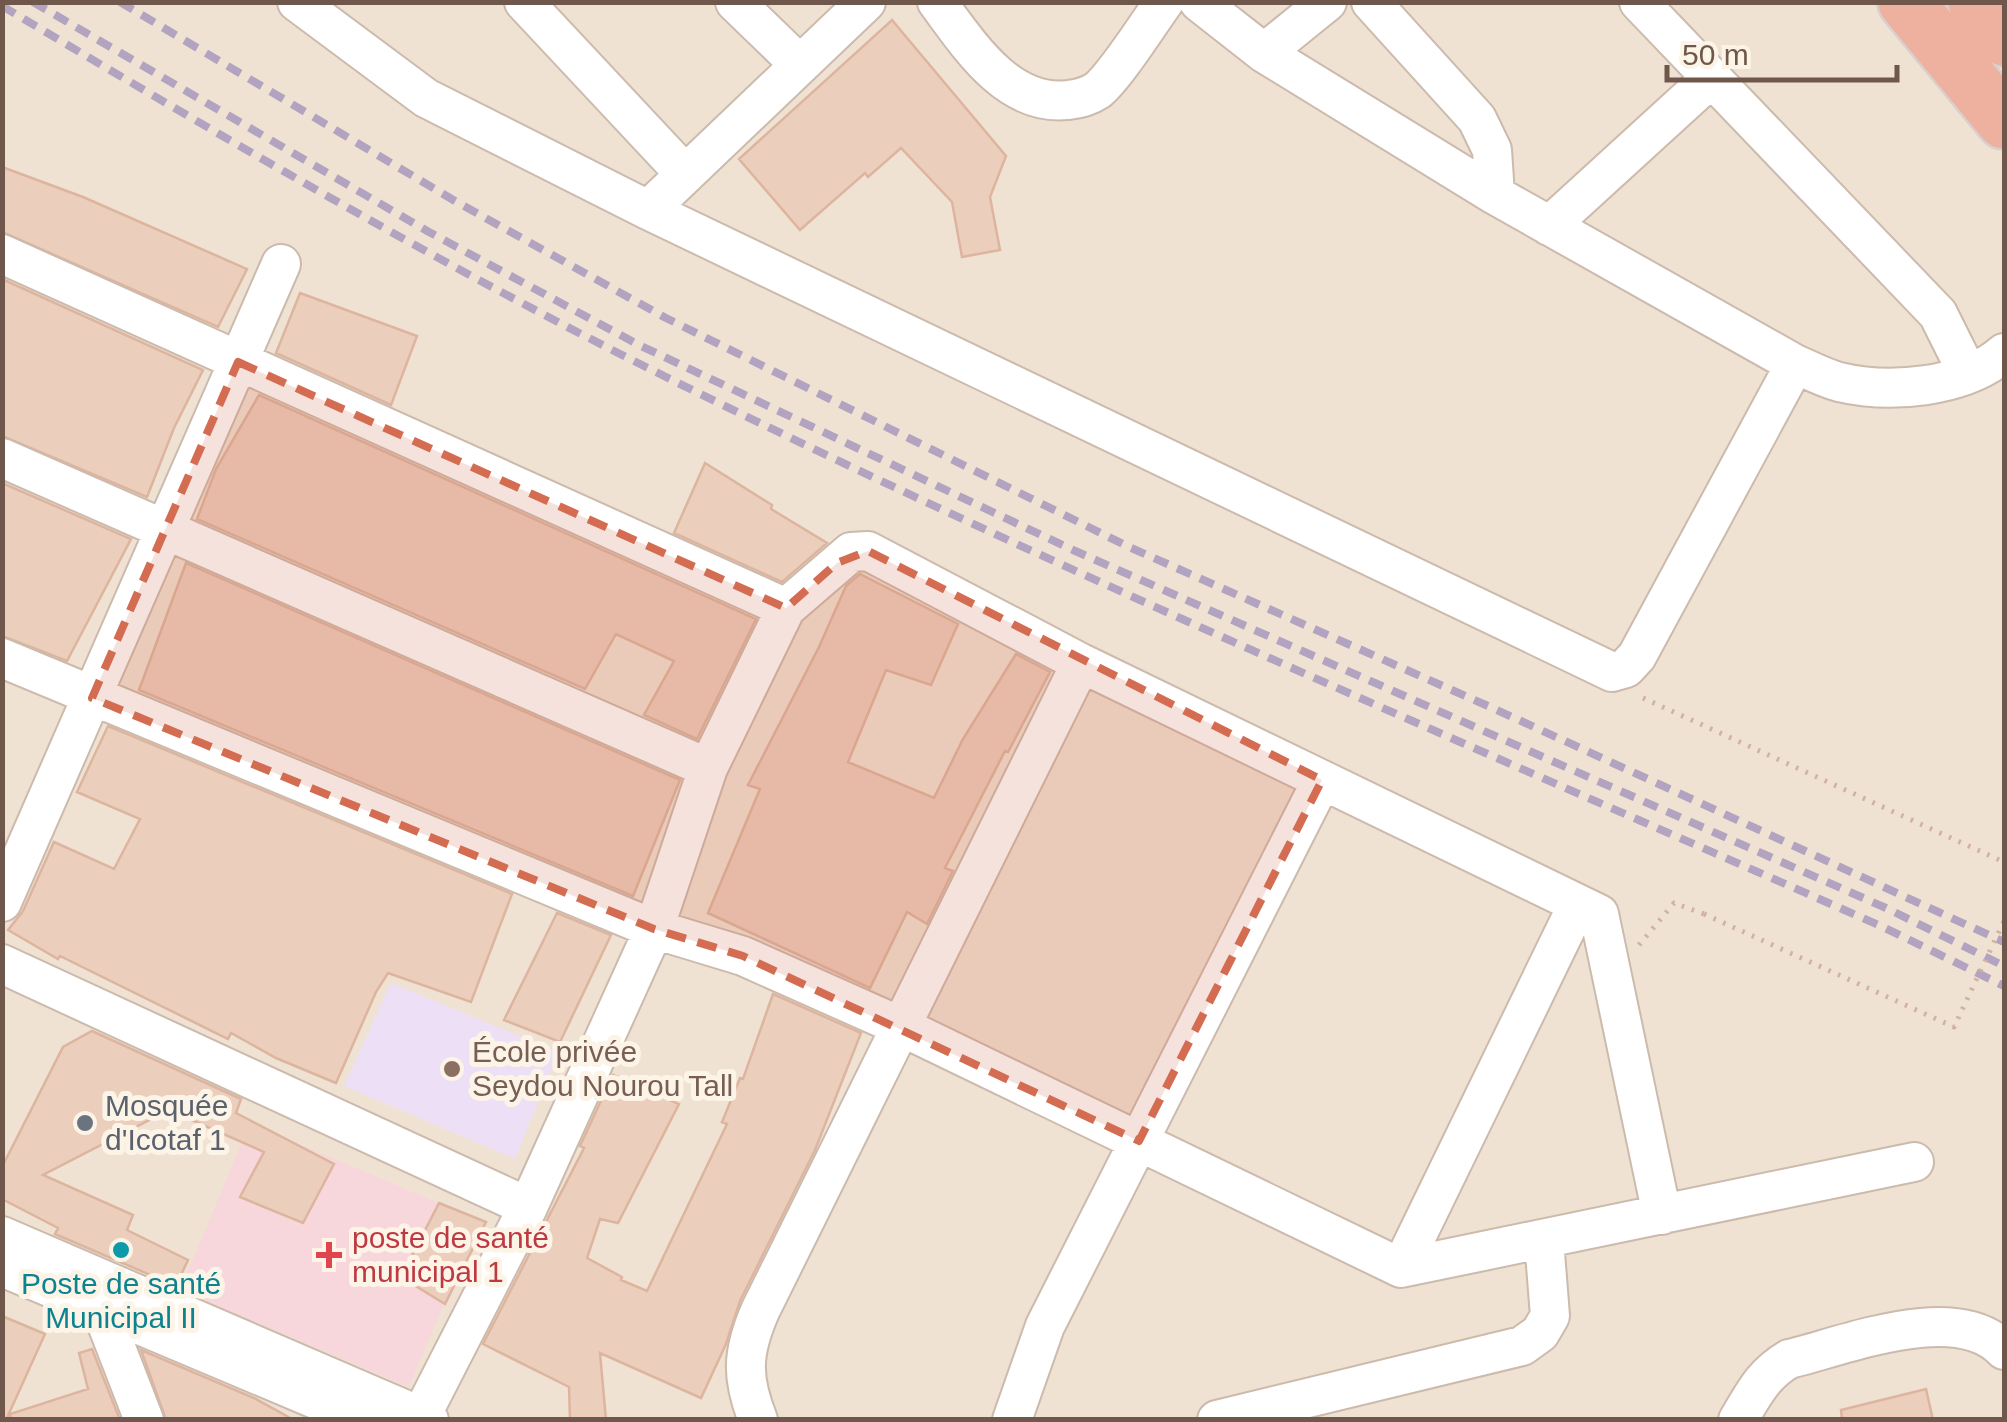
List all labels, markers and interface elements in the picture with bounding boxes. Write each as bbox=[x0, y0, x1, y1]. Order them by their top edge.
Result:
scale bar bbox=[1667, 20, 1897, 82]
text: 50 m bbox=[1682, 38, 1749, 71]
place label: École privée Seydou Nourou Tall bbox=[472, 1035, 733, 1102]
marker: École privée Seydou Nourou Tall bbox=[441, 1058, 463, 1080]
place label: Mosquée d'Icotaf 1 bbox=[105, 1089, 228, 1156]
marker: Mosquée d'Icotaf 1 bbox=[74, 1112, 96, 1134]
place label: poste de santé municipal 1 bbox=[352, 1221, 549, 1288]
marker: Poste de santé Municipal II bbox=[110, 1239, 132, 1261]
marker: poste de santé municipal 1 bbox=[316, 1242, 342, 1268]
place label: Poste de santé Municipal II bbox=[21, 1267, 221, 1334]

